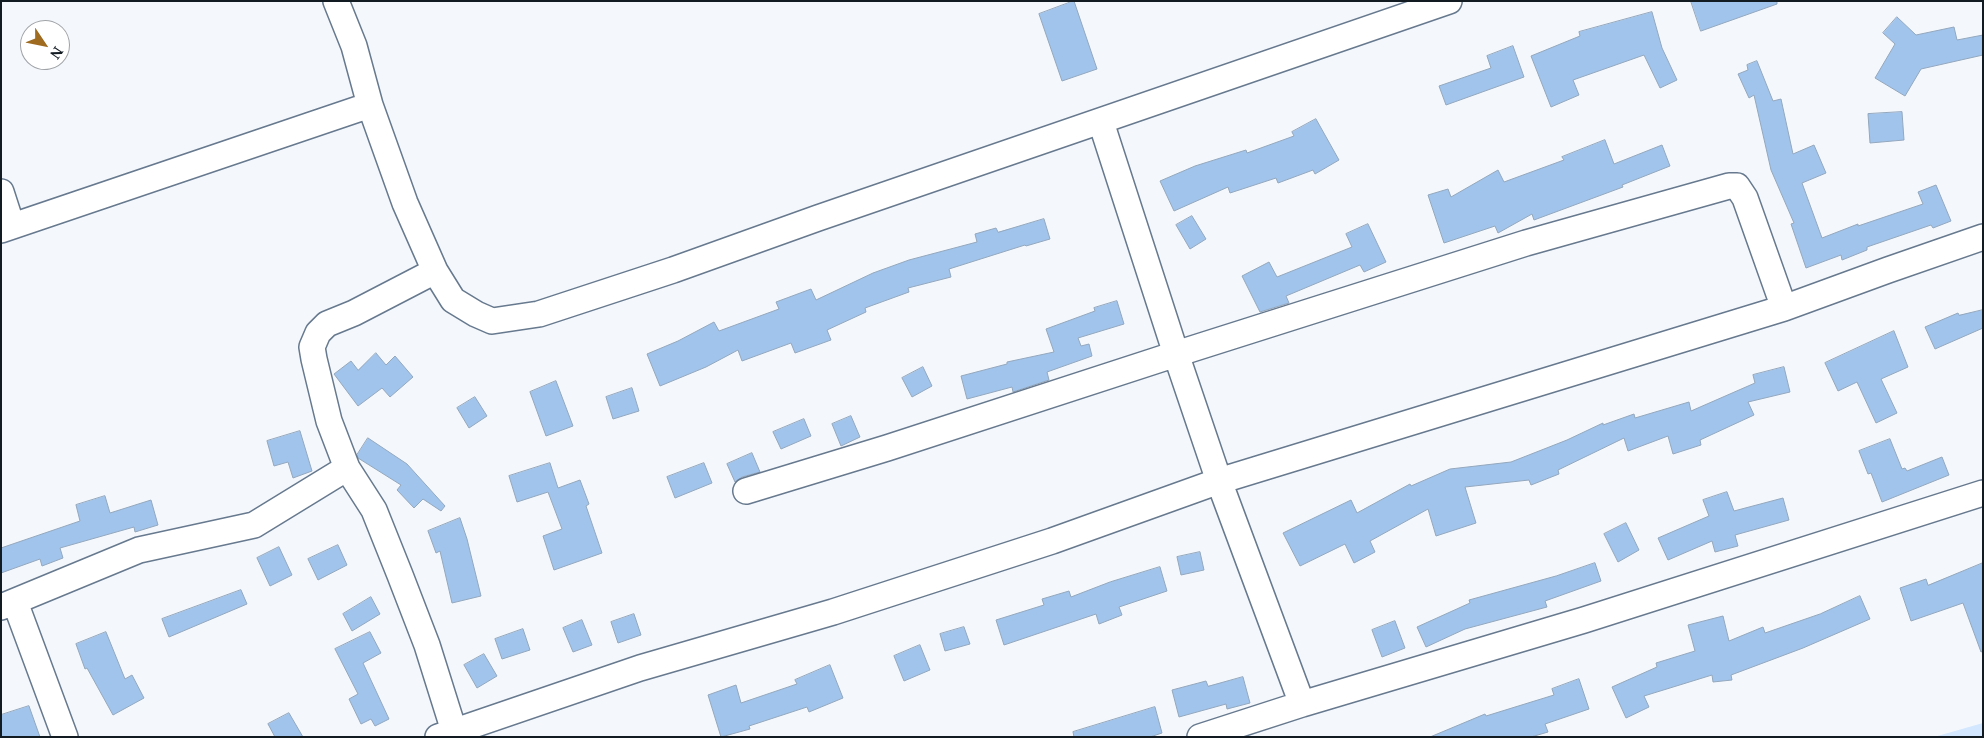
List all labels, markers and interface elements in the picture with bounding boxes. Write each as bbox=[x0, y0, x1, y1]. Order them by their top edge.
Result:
north arrow bbox=[20, 20, 70, 70]
text: N bbox=[46, 43, 68, 63]

